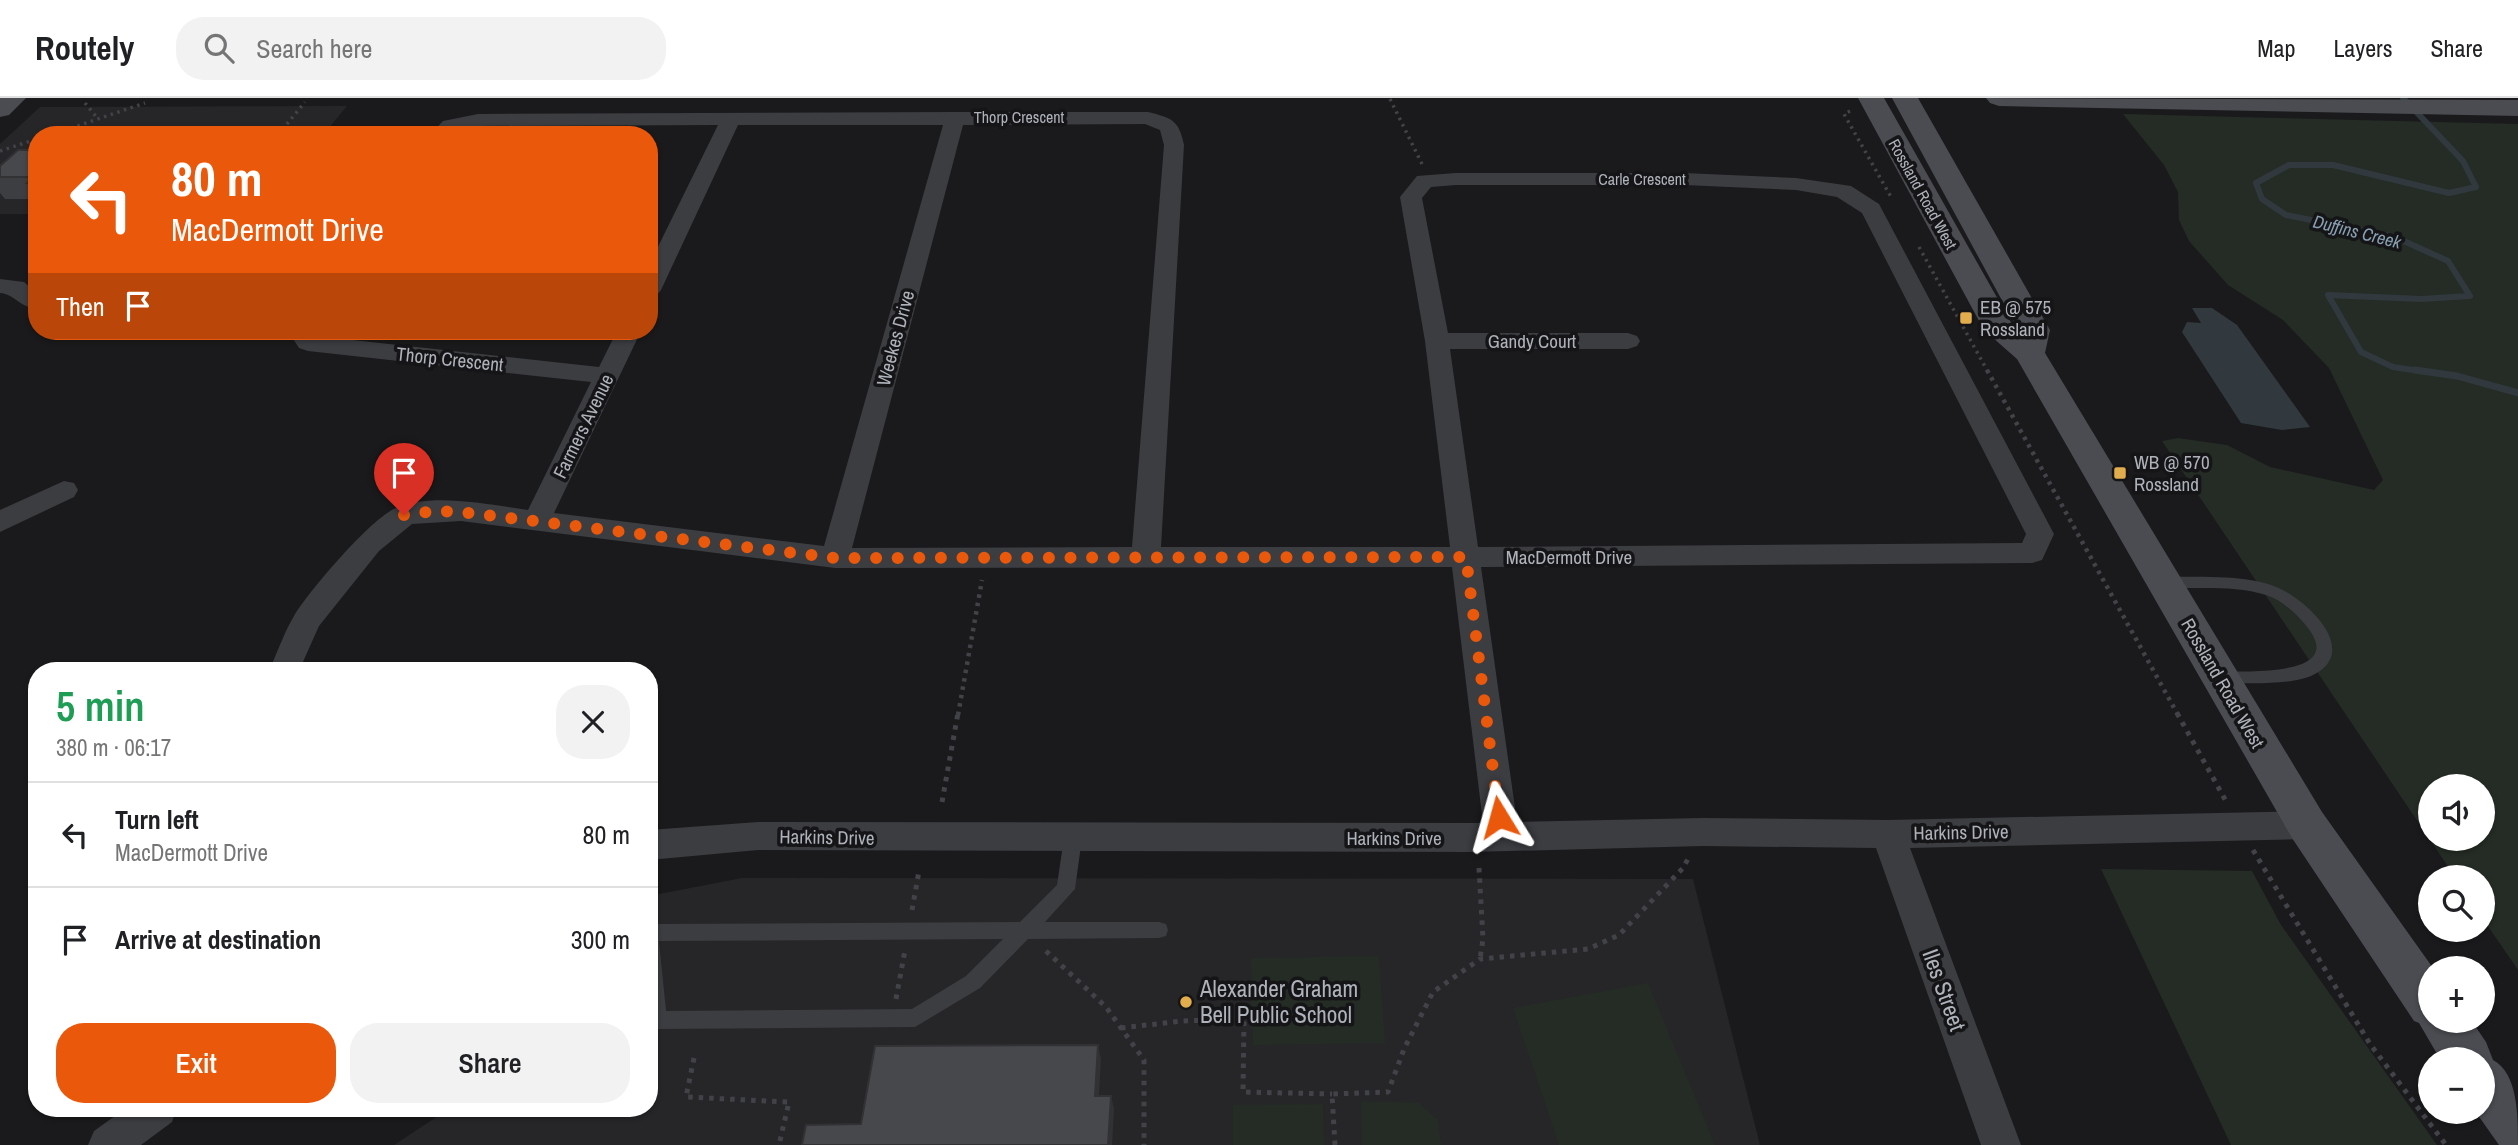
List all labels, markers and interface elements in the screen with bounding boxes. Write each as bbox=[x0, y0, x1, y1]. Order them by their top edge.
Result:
search box bbox=[176, 17, 666, 80]
text: Routely bbox=[35, 26, 134, 70]
icon: search bbox=[200, 29, 238, 67]
text: Search here bbox=[256, 31, 372, 66]
text: Map bbox=[2257, 32, 2295, 64]
text: Layers bbox=[2333, 32, 2392, 64]
text: Share bbox=[2430, 32, 2483, 64]
street label: Thorp Crescent bbox=[974, 106, 1065, 128]
street label: Rossland Road West bbox=[1884, 135, 1963, 253]
text: 80 m bbox=[171, 145, 263, 211]
icon: left bbox=[56, 154, 147, 245]
street label: Carle Crescent bbox=[1598, 168, 1686, 190]
text: MacDermott Drive bbox=[171, 208, 384, 251]
water label: Duffins Creek bbox=[2310, 209, 2404, 255]
icon: arrive bbox=[119, 287, 157, 325]
street label: Weekes Drive bbox=[870, 288, 920, 388]
text: Then bbox=[56, 289, 105, 324]
place label: EB @ 575 Rossland bbox=[1980, 294, 2052, 342]
marker: EB @ 575 Rossland bbox=[1958, 310, 1974, 326]
street label: Gandy Court bbox=[1488, 328, 1577, 354]
street label: Thorp Crescent bbox=[395, 340, 505, 378]
street label: Farmers Avenue bbox=[546, 369, 620, 483]
pin bbox=[374, 443, 434, 515]
place label: WB @ 570 Rossland bbox=[2134, 449, 2210, 497]
icon: arrive bbox=[385, 454, 423, 492]
marker: WB @ 570 Rossland bbox=[2112, 465, 2128, 481]
street label: MacDermott Drive bbox=[1506, 544, 1632, 570]
street label: Rossland Road West bbox=[2175, 613, 2271, 753]
text: 5 min bbox=[56, 678, 145, 734]
button: close bbox=[556, 685, 630, 759]
text: 380 m · 06:17 bbox=[56, 732, 171, 763]
map controls bbox=[2418, 774, 2495, 1124]
button: sound bbox=[2418, 774, 2495, 851]
position arrow bbox=[1462, 780, 1536, 854]
text: Turn left bbox=[115, 802, 199, 837]
icon: left bbox=[56, 816, 94, 854]
text: 80 m bbox=[583, 817, 630, 852]
street label: Harkins Drive bbox=[1913, 818, 2009, 846]
street label: Harkins Drive bbox=[779, 823, 875, 851]
street label: Harkins Drive bbox=[1346, 825, 1442, 851]
text: MacDermott Drive bbox=[115, 837, 268, 868]
button: search bbox=[2418, 865, 2495, 942]
icon: arrive bbox=[56, 921, 94, 959]
text: Arrive at destination bbox=[115, 922, 321, 957]
text: 300 m bbox=[571, 922, 630, 957]
street label: Iles Street bbox=[1915, 945, 1974, 1035]
button: + bbox=[2418, 956, 2495, 1033]
place label: Alexander Graham Bell Public School bbox=[1199, 973, 1358, 1030]
marker: Alexander Graham Bell Public School bbox=[1178, 994, 1194, 1010]
button: Exit bbox=[56, 1023, 336, 1103]
button: Share bbox=[350, 1023, 630, 1103]
button: − bbox=[2418, 1047, 2495, 1124]

